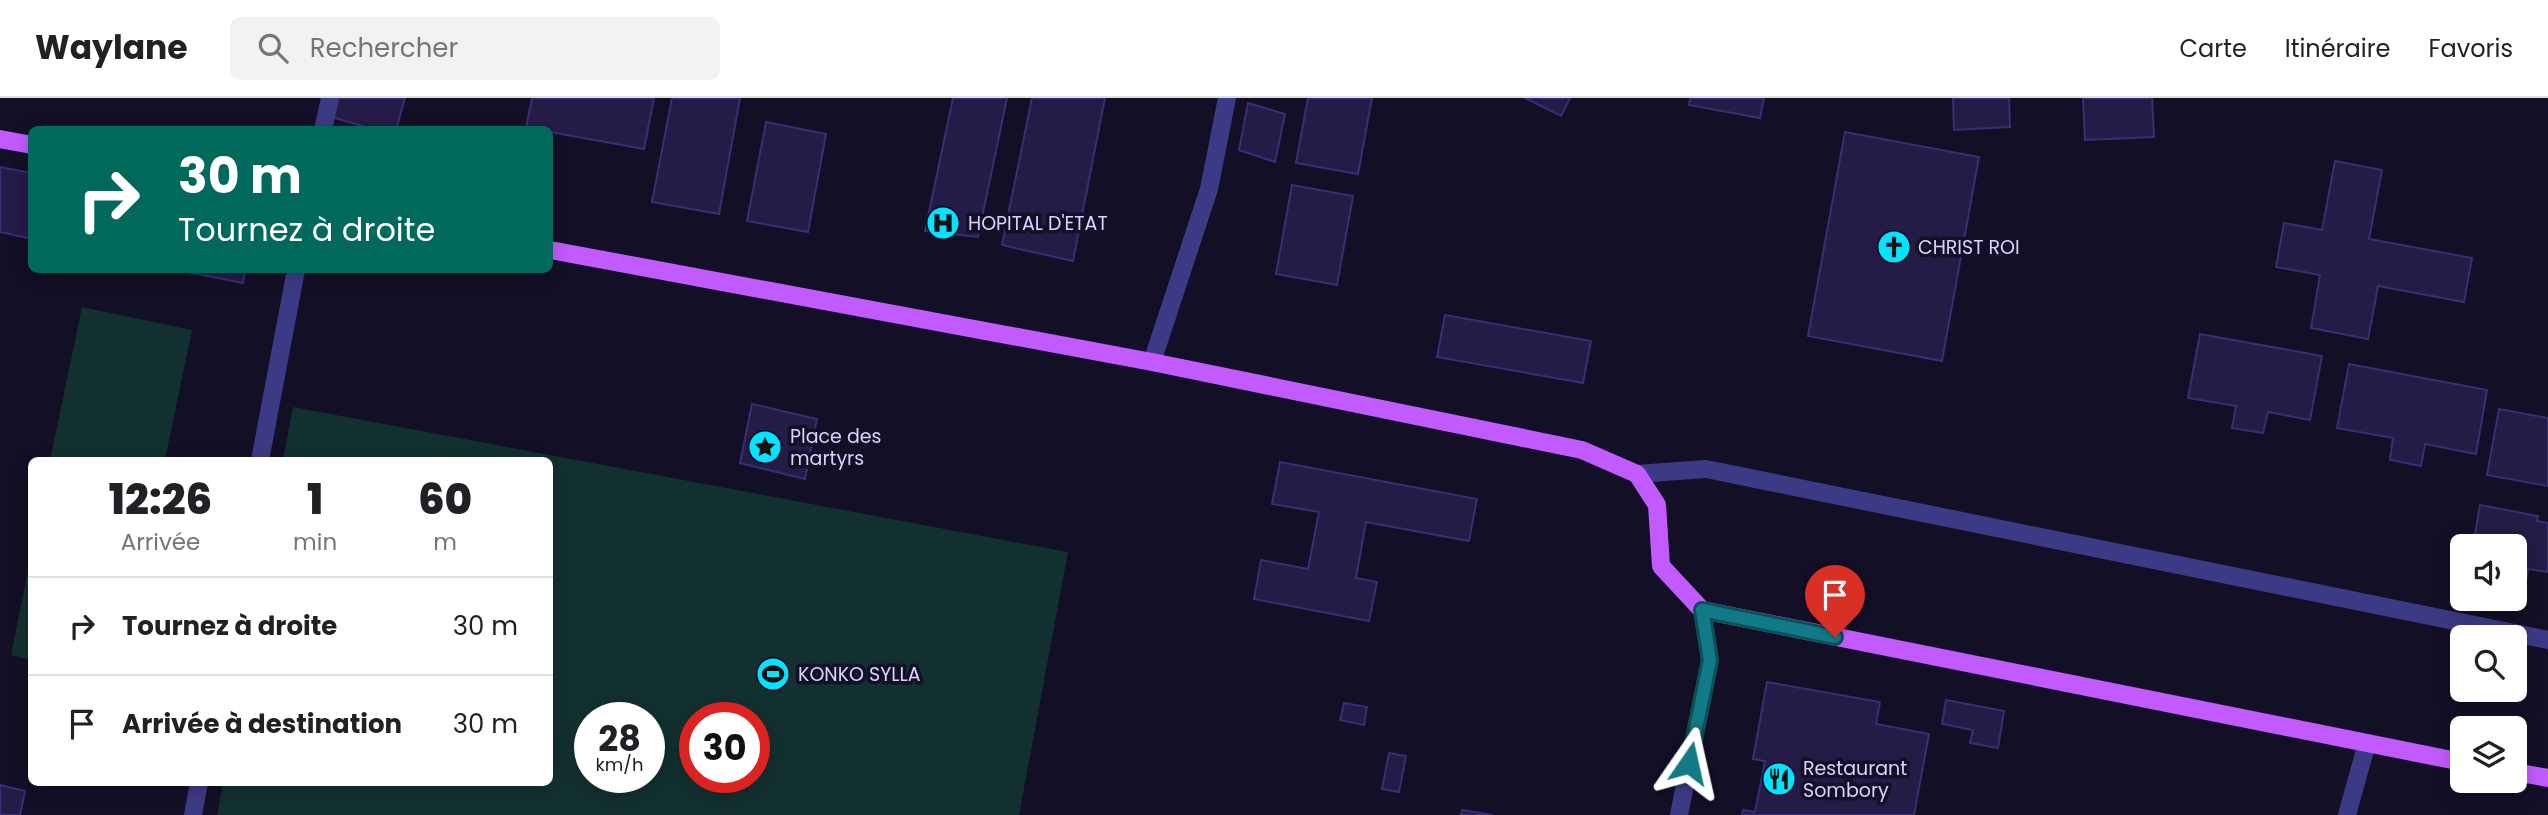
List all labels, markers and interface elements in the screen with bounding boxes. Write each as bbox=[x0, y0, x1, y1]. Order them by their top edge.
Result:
search box bbox=[230, 17, 720, 80]
text: Waylane bbox=[35, 24, 188, 71]
icon: search bbox=[254, 29, 292, 67]
text: Rechercher bbox=[310, 30, 458, 66]
text: Carte bbox=[2179, 32, 2247, 65]
text: Itinéraire bbox=[2285, 32, 2390, 65]
text: Favoris bbox=[2428, 32, 2513, 65]
text: 30 m bbox=[178, 142, 302, 210]
icon: right bbox=[63, 154, 154, 245]
hospital icon: HOPITAL D'ETAT bbox=[924, 204, 962, 242]
text: Tournez à droite bbox=[178, 207, 435, 252]
place label: HOPITAL D'ETAT bbox=[968, 210, 1108, 237]
church icon: CHRIST ROI bbox=[1875, 228, 1913, 266]
place label: CHRIST ROI bbox=[1918, 234, 2020, 261]
place label: Place des martyrs bbox=[790, 423, 881, 472]
place icon: Place des martyrs bbox=[746, 428, 784, 466]
text: 12:26 bbox=[109, 470, 212, 529]
text: 1 bbox=[307, 470, 323, 529]
text: 60 bbox=[418, 470, 472, 529]
text: Arrivée bbox=[121, 526, 200, 558]
text: min bbox=[293, 526, 337, 558]
text: m bbox=[433, 526, 457, 558]
map controls bbox=[2450, 534, 2527, 793]
button: sound bbox=[2450, 534, 2527, 611]
pin bbox=[1805, 565, 1865, 637]
icon: arrive bbox=[1816, 576, 1854, 614]
icon: right bbox=[63, 607, 101, 645]
text: Tournez à droite bbox=[122, 608, 337, 644]
text: 30 m bbox=[453, 608, 518, 644]
button: search bbox=[2450, 625, 2527, 702]
sports icon: KONKO SYLLA bbox=[754, 655, 792, 693]
place label: KONKO SYLLA bbox=[798, 661, 921, 688]
speed limit sign: 30 bbox=[679, 702, 770, 793]
icon: arrive bbox=[63, 705, 101, 743]
text: Arrivée à destination bbox=[122, 706, 402, 742]
text: 30 m bbox=[453, 706, 518, 742]
text: 28 bbox=[598, 714, 641, 763]
button: layers bbox=[2450, 716, 2527, 793]
position arrow bbox=[1652, 726, 1726, 800]
text: km/h bbox=[596, 752, 643, 777]
place label: Restaurant Sombory bbox=[1803, 755, 1907, 804]
restaurant icon: Restaurant Sombory bbox=[1760, 760, 1798, 798]

